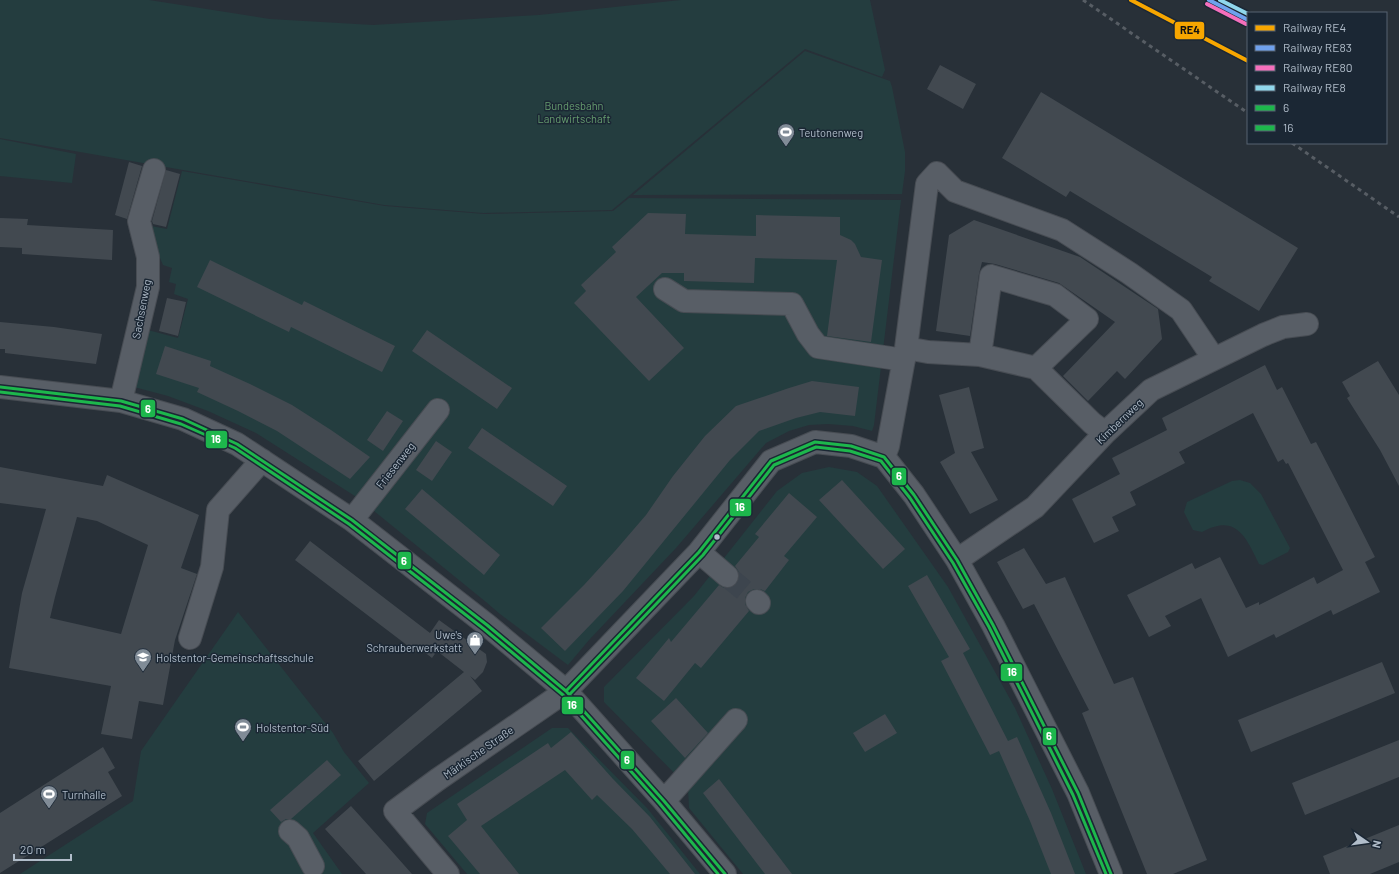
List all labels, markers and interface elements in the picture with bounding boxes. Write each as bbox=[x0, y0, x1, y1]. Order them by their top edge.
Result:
legend bbox=[1247, 12, 1387, 144]
text: Railway RE4 bbox=[1283, 20, 1346, 34]
line badge: RE4 bbox=[1174, 21, 1205, 40]
text: RE4 bbox=[1180, 23, 1200, 36]
text: Railway RE83 bbox=[1283, 40, 1352, 54]
text: Railway RE80 bbox=[1283, 60, 1352, 74]
text: Railway RE8 bbox=[1283, 80, 1346, 94]
park label: Bundesbahn Landwirtschaft bbox=[537, 99, 611, 125]
text: 6 bbox=[1283, 100, 1289, 114]
text: 16 bbox=[1283, 120, 1293, 134]
sports icon: Teutonenweg bbox=[776, 122, 796, 147]
place label: Teutonenweg bbox=[799, 126, 863, 139]
street label: Sachsenweg bbox=[129, 278, 153, 340]
street label: Kimbernweg bbox=[1093, 396, 1145, 446]
line badge: 6 bbox=[140, 399, 156, 418]
text: 6 bbox=[145, 402, 151, 415]
line badge: 16 bbox=[205, 430, 228, 449]
text: 16 bbox=[211, 432, 221, 445]
street label: Friesenweg bbox=[373, 439, 417, 491]
line badge: 6 bbox=[891, 467, 907, 486]
text: 6 bbox=[896, 469, 902, 482]
line badge: 16 bbox=[729, 498, 752, 517]
text: 16 bbox=[735, 500, 745, 513]
unlabelled marker bbox=[712, 532, 722, 542]
line badge: 6 bbox=[397, 551, 412, 570]
text: 6 bbox=[401, 554, 407, 567]
place label: Uwe's Schrauberwerkstatt bbox=[366, 628, 462, 654]
shop icon: Uwe's Schrauberwerkstatt bbox=[465, 630, 485, 655]
school or university icon: Holstentor-Gemeinschaftsschule bbox=[133, 647, 153, 672]
place label: Holstentor-Gemeinschaftsschule bbox=[156, 651, 314, 664]
line badge: 16 bbox=[1000, 663, 1023, 682]
text: 16 bbox=[1007, 665, 1017, 678]
line badge: 16 bbox=[561, 696, 584, 715]
text: 16 bbox=[567, 698, 577, 711]
sports icon: Holstentor-Süd bbox=[233, 717, 253, 742]
place label: Holstentor-Süd bbox=[256, 721, 329, 734]
street label: Märkische Straße bbox=[440, 723, 516, 781]
line badge: 6 bbox=[1042, 727, 1057, 746]
text: 6 bbox=[1046, 729, 1052, 742]
line badge: 6 bbox=[620, 750, 635, 770]
text: 6 bbox=[624, 753, 630, 766]
sports icon: Turnhalle bbox=[39, 784, 59, 809]
place label: Turnhalle bbox=[62, 788, 106, 801]
north arrow bbox=[1347, 822, 1387, 862]
scale bar bbox=[14, 836, 71, 862]
text: N bbox=[1370, 839, 1384, 849]
text: 20 m bbox=[20, 842, 46, 856]

